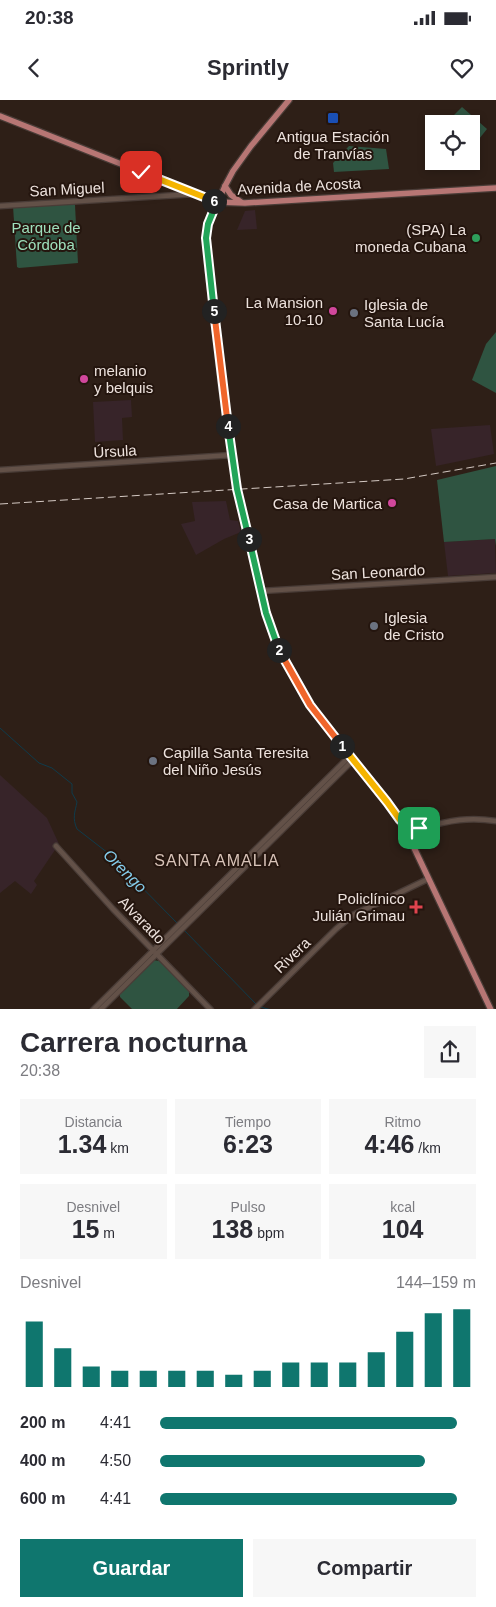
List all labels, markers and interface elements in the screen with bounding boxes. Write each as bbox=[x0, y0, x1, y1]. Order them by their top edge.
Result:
text: 20:38 bbox=[25, 7, 74, 28]
icon: back bbox=[20, 54, 48, 82]
icon: heart bbox=[448, 54, 476, 82]
text: Sprintly bbox=[207, 55, 289, 80]
marker: Antigua Estación de Tranvías bbox=[326, 111, 340, 125]
map controls bbox=[425, 115, 480, 170]
button: locate bbox=[425, 115, 480, 170]
place label: Antigua Estación de Tranvías bbox=[277, 128, 389, 162]
pin bbox=[120, 151, 162, 193]
icon: check bbox=[127, 158, 155, 186]
street label: Avenida de Acosta bbox=[237, 174, 362, 198]
street label: San Miguel bbox=[29, 179, 105, 199]
pin: 6 bbox=[202, 188, 226, 214]
text: 6 bbox=[211, 193, 218, 209]
park label: Parque de Córdoba bbox=[11, 219, 81, 253]
place label: (SPA) La moneda Cubana bbox=[355, 221, 467, 255]
marker: (SPA) La moneda Cubana bbox=[470, 232, 482, 244]
place label: La Mansion 10-10 bbox=[245, 294, 323, 328]
place label: Iglesia de Santa Lucía bbox=[364, 296, 445, 330]
pin: 5 bbox=[202, 298, 226, 324]
text: 5 bbox=[211, 303, 218, 319]
marker: La Mansion 10-10 bbox=[327, 305, 339, 317]
marker: Iglesia de Santa Lucía bbox=[348, 307, 360, 319]
place label: melanio y belquis bbox=[94, 362, 153, 396]
marker: melanio y belquis bbox=[78, 373, 90, 385]
pin: 4 bbox=[216, 414, 240, 438]
text: 4 bbox=[225, 418, 232, 434]
street label: Úrsula bbox=[93, 441, 138, 461]
place label: Casa de Martica bbox=[273, 495, 383, 512]
marker: Casa de Martica bbox=[386, 497, 398, 509]
pin: 3 bbox=[236, 526, 262, 552]
text: 3 bbox=[246, 531, 253, 547]
street label: San Leonardo bbox=[330, 561, 426, 583]
place label: Iglesia de Cristo bbox=[384, 609, 444, 643]
marker: Iglesia de Cristo bbox=[368, 620, 380, 632]
pin: 2 bbox=[266, 638, 292, 662]
text: 2 bbox=[276, 642, 283, 658]
pin: 1 bbox=[330, 734, 354, 758]
text: 1 bbox=[339, 738, 346, 754]
place label: Capilla Santa Teresita del Niño Jesús bbox=[163, 744, 309, 778]
marker: Capilla Santa Teresita del Niño Jesús bbox=[147, 755, 159, 767]
pin bbox=[398, 807, 440, 849]
icon: arrive bbox=[405, 814, 433, 842]
water label: Orengo bbox=[100, 846, 150, 896]
district label: SANTA AMALIA bbox=[154, 852, 280, 869]
place label: Policlínico Julián Grimau bbox=[312, 890, 405, 924]
street label: Alvarado bbox=[115, 893, 169, 947]
marker: Policlínico Julián Grimau bbox=[409, 900, 423, 914]
street label: Rivera bbox=[271, 933, 314, 976]
button: share bbox=[424, 1026, 476, 1078]
text: Carrera nocturna bbox=[20, 1027, 247, 1058]
text: 20:38 bbox=[20, 1062, 60, 1079]
text: Distancia bbox=[65, 1114, 122, 1130]
text: Tiempo bbox=[225, 1114, 271, 1130]
text: Ritmo bbox=[384, 1114, 421, 1130]
text: 1.34 bbox=[58, 1130, 106, 1158]
text: 6:23 bbox=[223, 1130, 273, 1158]
text: 4:46 bbox=[364, 1130, 414, 1158]
text: km bbox=[106, 1140, 129, 1156]
text: /km bbox=[414, 1140, 441, 1156]
text: Desnivel bbox=[66, 1199, 120, 1215]
text: Pulso bbox=[230, 1199, 266, 1215]
text: kcal bbox=[390, 1199, 415, 1215]
text: 15 bbox=[72, 1215, 99, 1243]
text: 138 bbox=[212, 1215, 253, 1243]
text: 104 bbox=[382, 1215, 424, 1243]
text: m bbox=[99, 1225, 115, 1241]
text: bpm bbox=[253, 1225, 284, 1241]
text: Desnivel bbox=[20, 1274, 81, 1291]
text: 144–159 m bbox=[396, 1274, 476, 1291]
text: 200 m bbox=[20, 1414, 65, 1431]
text: 4:41 bbox=[100, 1414, 131, 1431]
text: 400 m bbox=[20, 1452, 65, 1469]
text: 4:50 bbox=[100, 1452, 131, 1469]
text: 600 m bbox=[20, 1490, 65, 1507]
text: 4:41 bbox=[100, 1490, 131, 1507]
button: Guardar bbox=[20, 1539, 243, 1597]
button: Compartir bbox=[253, 1539, 476, 1597]

